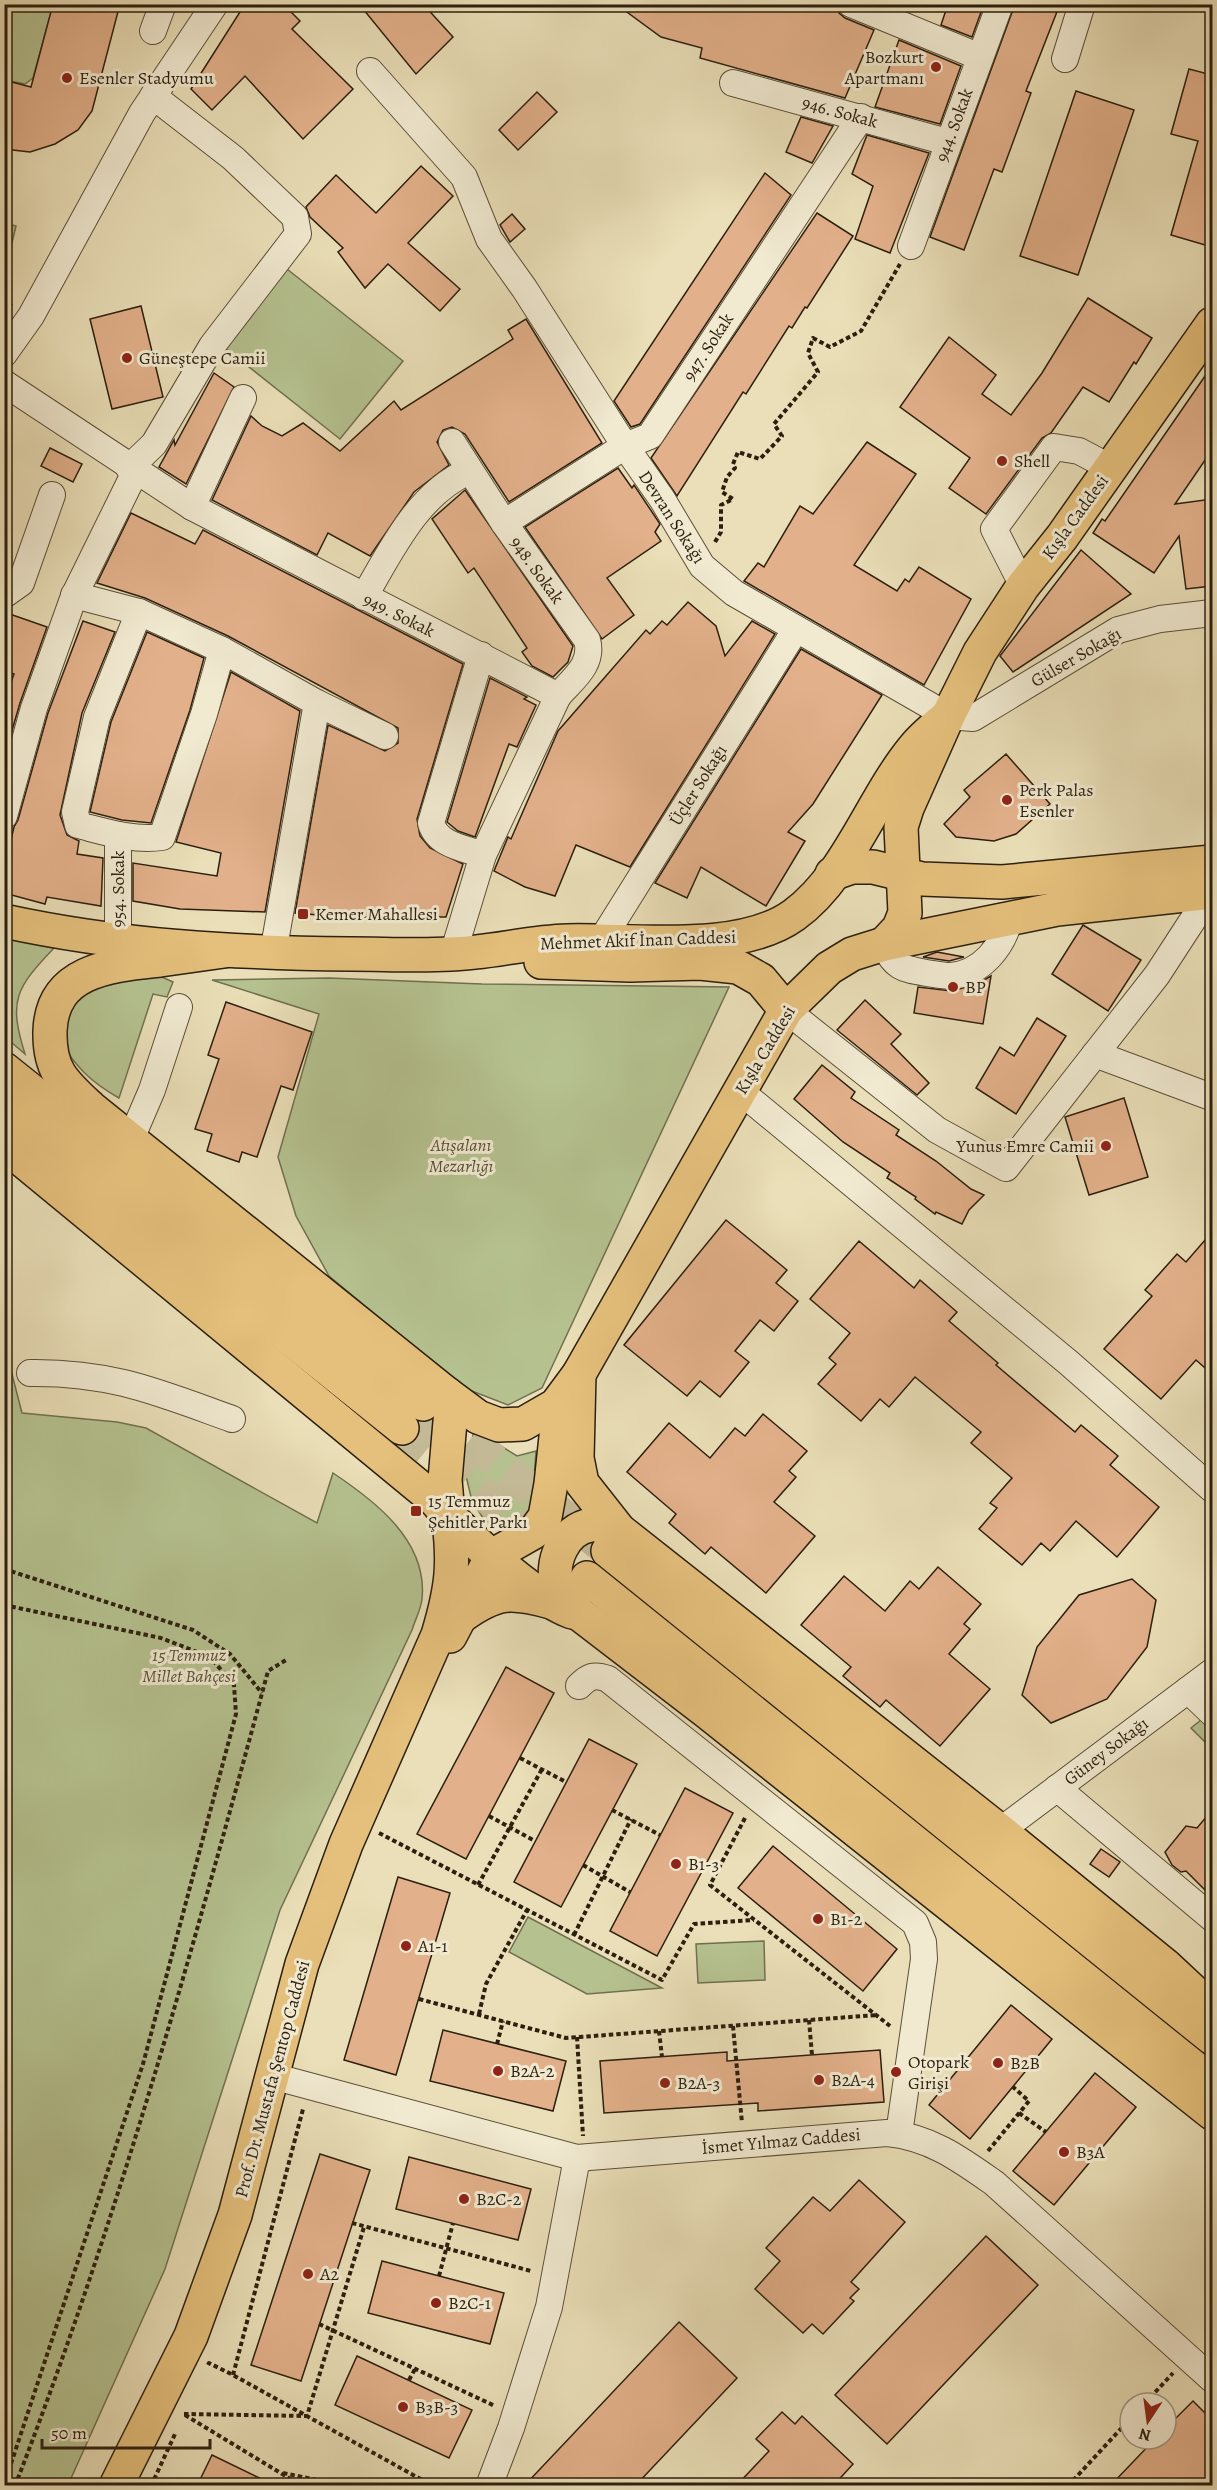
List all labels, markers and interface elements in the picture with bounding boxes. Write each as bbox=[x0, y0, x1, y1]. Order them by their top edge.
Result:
place label: Bozkurt Apartmanı bbox=[844, 45, 924, 90]
marker: Bozkurt Apartmanı bbox=[929, 60, 943, 74]
place label: Esenler Stadyumu bbox=[79, 66, 214, 90]
marker: Esenler Stadyumu bbox=[60, 71, 74, 85]
street label: 944. Sokak bbox=[930, 85, 979, 165]
street label: 946. Sokak bbox=[800, 90, 881, 134]
street label: 947. Sokak bbox=[677, 308, 739, 386]
place label: Güneştepe Camii bbox=[139, 346, 265, 370]
marker: Güneştepe Camii bbox=[120, 351, 134, 365]
place label: Shell bbox=[1014, 449, 1050, 473]
marker: Shell bbox=[995, 454, 1009, 468]
street label: Devran Sokağı bbox=[633, 466, 711, 568]
street label: Kışla Caddesi bbox=[1036, 470, 1114, 564]
street label: 948. Sokak bbox=[504, 531, 570, 609]
street label: 949. Sokak bbox=[359, 587, 439, 643]
street label: Gülser Sokağı bbox=[1026, 621, 1126, 693]
street label: Üçler Sokağı bbox=[664, 740, 732, 830]
place label: Perk Palas Esenler bbox=[1019, 778, 1094, 823]
marker: Perk Palas Esenler bbox=[1000, 793, 1014, 807]
street label: 954. Sokak bbox=[106, 851, 130, 927]
place label: Kemer Mahallesi bbox=[315, 902, 438, 926]
marker: Kemer Mahallesi bbox=[296, 907, 310, 921]
street label: Mehmet Akif İnan Caddesi bbox=[540, 925, 736, 955]
place label: BP bbox=[965, 975, 986, 999]
marker: BP bbox=[946, 980, 960, 994]
street label: Kışla Caddesi bbox=[729, 1001, 801, 1099]
park label: Atışalanı Mezarlığı bbox=[429, 1133, 493, 1178]
place label: Yunus Emre Camii bbox=[956, 1134, 1094, 1158]
marker: Yunus Emre Camii bbox=[1099, 1139, 1113, 1153]
place label: 15 Temmuz Şehitler Parkı bbox=[428, 1489, 528, 1534]
marker: 15 Temmuz Şehitler Parkı bbox=[409, 1504, 423, 1518]
park label: 15 Temmuz Millet Bahçesi bbox=[142, 1643, 236, 1688]
street label: Güney Sokağı bbox=[1059, 1711, 1153, 1791]
place label: B1-3 bbox=[688, 1852, 719, 1876]
marker: B1-3 bbox=[669, 1857, 683, 1871]
place label: B1-2 bbox=[830, 1907, 863, 1931]
marker: B1-2 bbox=[811, 1912, 825, 1926]
place label: A1-1 bbox=[417, 1934, 448, 1958]
marker: A1-1 bbox=[399, 1939, 413, 1953]
street label: Prof. Dr. Mustafa Şentop Caddesi bbox=[229, 1958, 315, 2200]
place label: Otopark Girişi bbox=[908, 2050, 969, 2095]
place label: B2B bbox=[1010, 2051, 1040, 2075]
marker: B2B bbox=[991, 2056, 1005, 2070]
place label: B2A-2 bbox=[510, 2059, 555, 2083]
marker: B2A-2 bbox=[491, 2064, 505, 2078]
marker: Otopark Girişi bbox=[889, 2065, 903, 2079]
place label: B2A-4 bbox=[831, 2068, 875, 2092]
place label: B2A-3 bbox=[677, 2071, 720, 2095]
marker: B2A-4 bbox=[812, 2073, 826, 2087]
marker: B2A-3 bbox=[658, 2076, 672, 2090]
street label: İsmet Yılmaz Caddesi bbox=[700, 2122, 862, 2160]
place label: B3A bbox=[1076, 2140, 1105, 2164]
marker: B3A bbox=[1057, 2145, 1071, 2159]
place label: B2C-2 bbox=[476, 2187, 522, 2211]
marker: B2C-2 bbox=[457, 2192, 471, 2206]
place label: A2 bbox=[319, 2262, 340, 2286]
marker: A2 bbox=[301, 2267, 315, 2281]
place label: B2C-1 bbox=[448, 2291, 491, 2315]
marker: B2C-1 bbox=[429, 2296, 443, 2310]
north arrow bbox=[1118, 2391, 1178, 2451]
place label: B3B-3 bbox=[415, 2395, 458, 2419]
marker: B3B-3 bbox=[396, 2400, 410, 2414]
scale bar bbox=[42, 2412, 210, 2450]
text: 50 m bbox=[51, 2421, 87, 2445]
text: N bbox=[1136, 2423, 1153, 2447]

